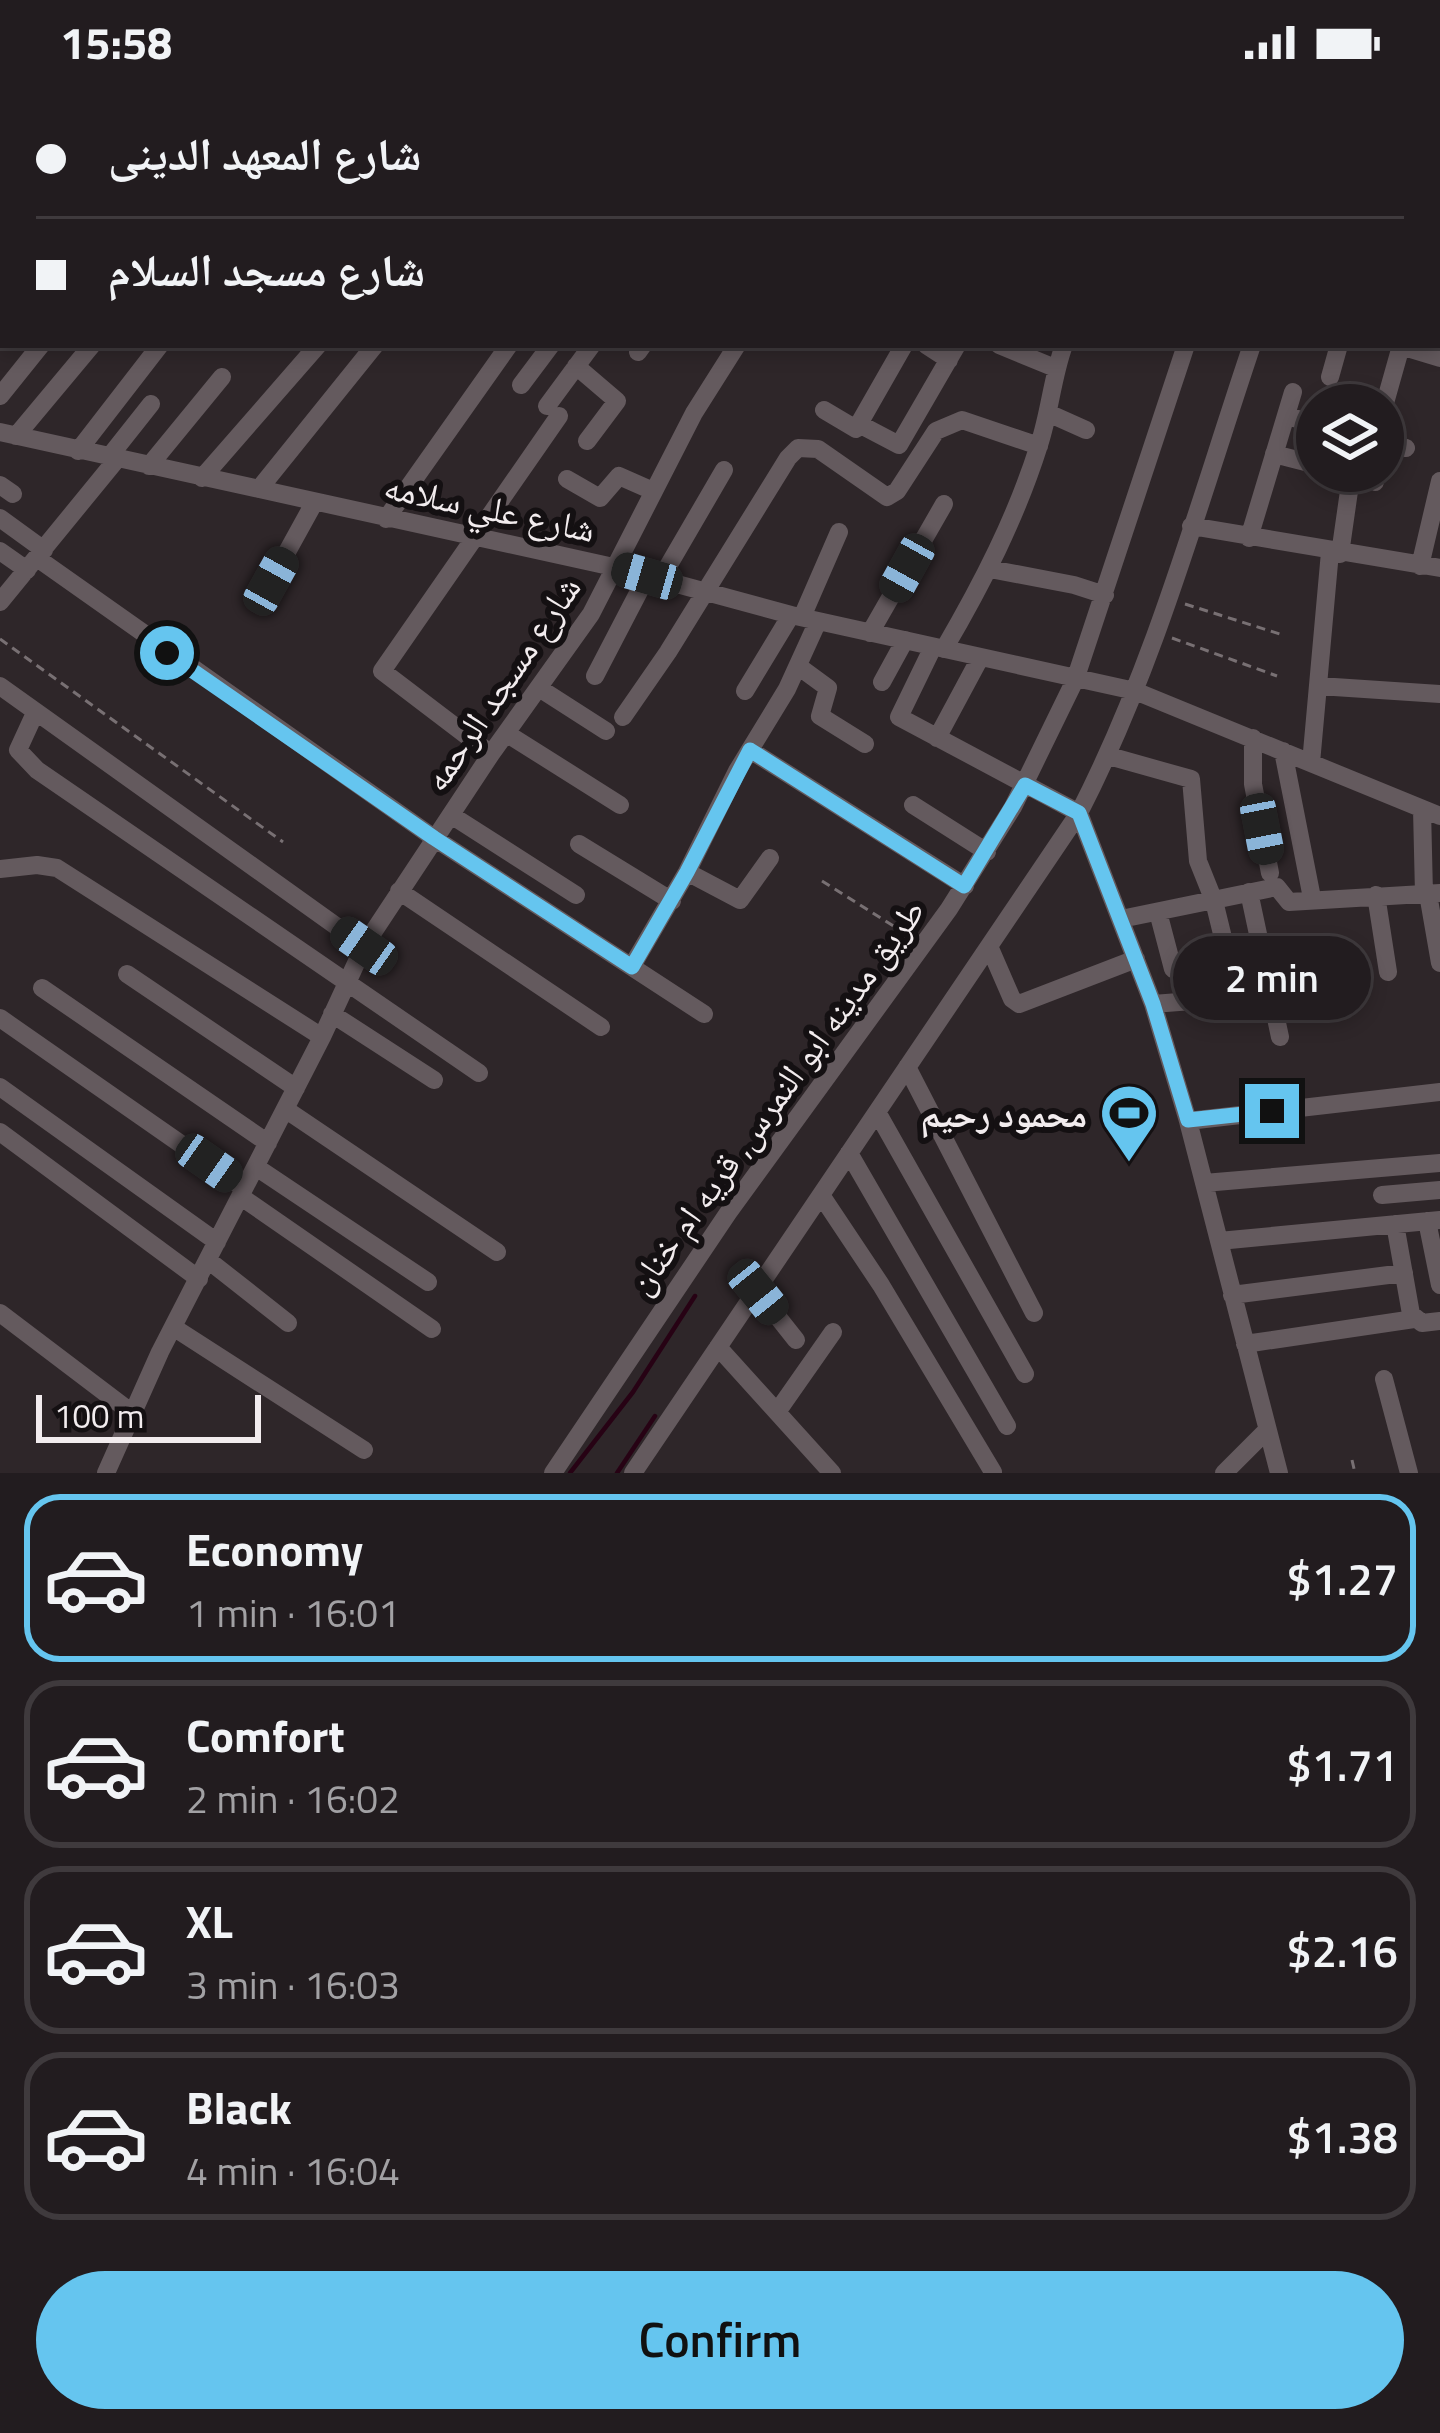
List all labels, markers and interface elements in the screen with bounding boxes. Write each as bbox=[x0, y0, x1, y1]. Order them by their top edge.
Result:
text: 15:58 bbox=[60, 8, 172, 76]
text: شارع المعهد الدينى bbox=[108, 119, 421, 187]
text: شارع مسجد السلام bbox=[108, 235, 425, 303]
map controls bbox=[1296, 384, 1404, 492]
button: layers bbox=[1296, 384, 1404, 492]
street label: شارع علي سلامه bbox=[379, 458, 601, 558]
car bbox=[874, 528, 940, 608]
car bbox=[238, 541, 304, 621]
car bbox=[607, 549, 687, 603]
street label: شارع مسجد الرحمه bbox=[408, 564, 594, 802]
route start bbox=[140, 626, 194, 680]
car bbox=[1237, 790, 1287, 868]
street label: طريق مدينه ابو النمرس, قريه ام خنان bbox=[612, 887, 938, 1305]
car bbox=[324, 911, 404, 981]
callout: 2 min bbox=[1173, 937, 1371, 1021]
text: 2 min bbox=[1225, 948, 1319, 1007]
sports icon: محمود رحيم bbox=[1098, 1082, 1160, 1164]
route end bbox=[1245, 1084, 1299, 1138]
place label: محمود رحيم bbox=[920, 1086, 1087, 1141]
car bbox=[169, 1128, 249, 1198]
car bbox=[721, 1253, 795, 1331]
scale bar bbox=[36, 1389, 261, 1442]
text: 100 m bbox=[54, 1391, 144, 1441]
text: Economy bbox=[186, 1515, 363, 1583]
icon: car bbox=[42, 1524, 150, 1632]
text: $1.27 bbox=[1286, 1544, 1398, 1612]
text: 1 min · 16:01 bbox=[186, 1583, 400, 1642]
text: Comfort bbox=[186, 1701, 345, 1769]
icon: car bbox=[42, 1710, 150, 1818]
text: $1.71 bbox=[1286, 1730, 1398, 1798]
text: 2 min · 16:02 bbox=[186, 1769, 400, 1828]
text: XL bbox=[186, 1887, 233, 1955]
icon: car bbox=[42, 1896, 150, 2004]
text: $2.16 bbox=[1286, 1916, 1398, 1984]
text: 3 min · 16:03 bbox=[186, 1955, 400, 2014]
text: Black bbox=[186, 2073, 292, 2141]
icon: car bbox=[42, 2082, 150, 2190]
text: $1.38 bbox=[1286, 2102, 1398, 2170]
text: 4 min · 16:04 bbox=[186, 2141, 400, 2200]
button: Confirm bbox=[36, 2271, 1404, 2409]

